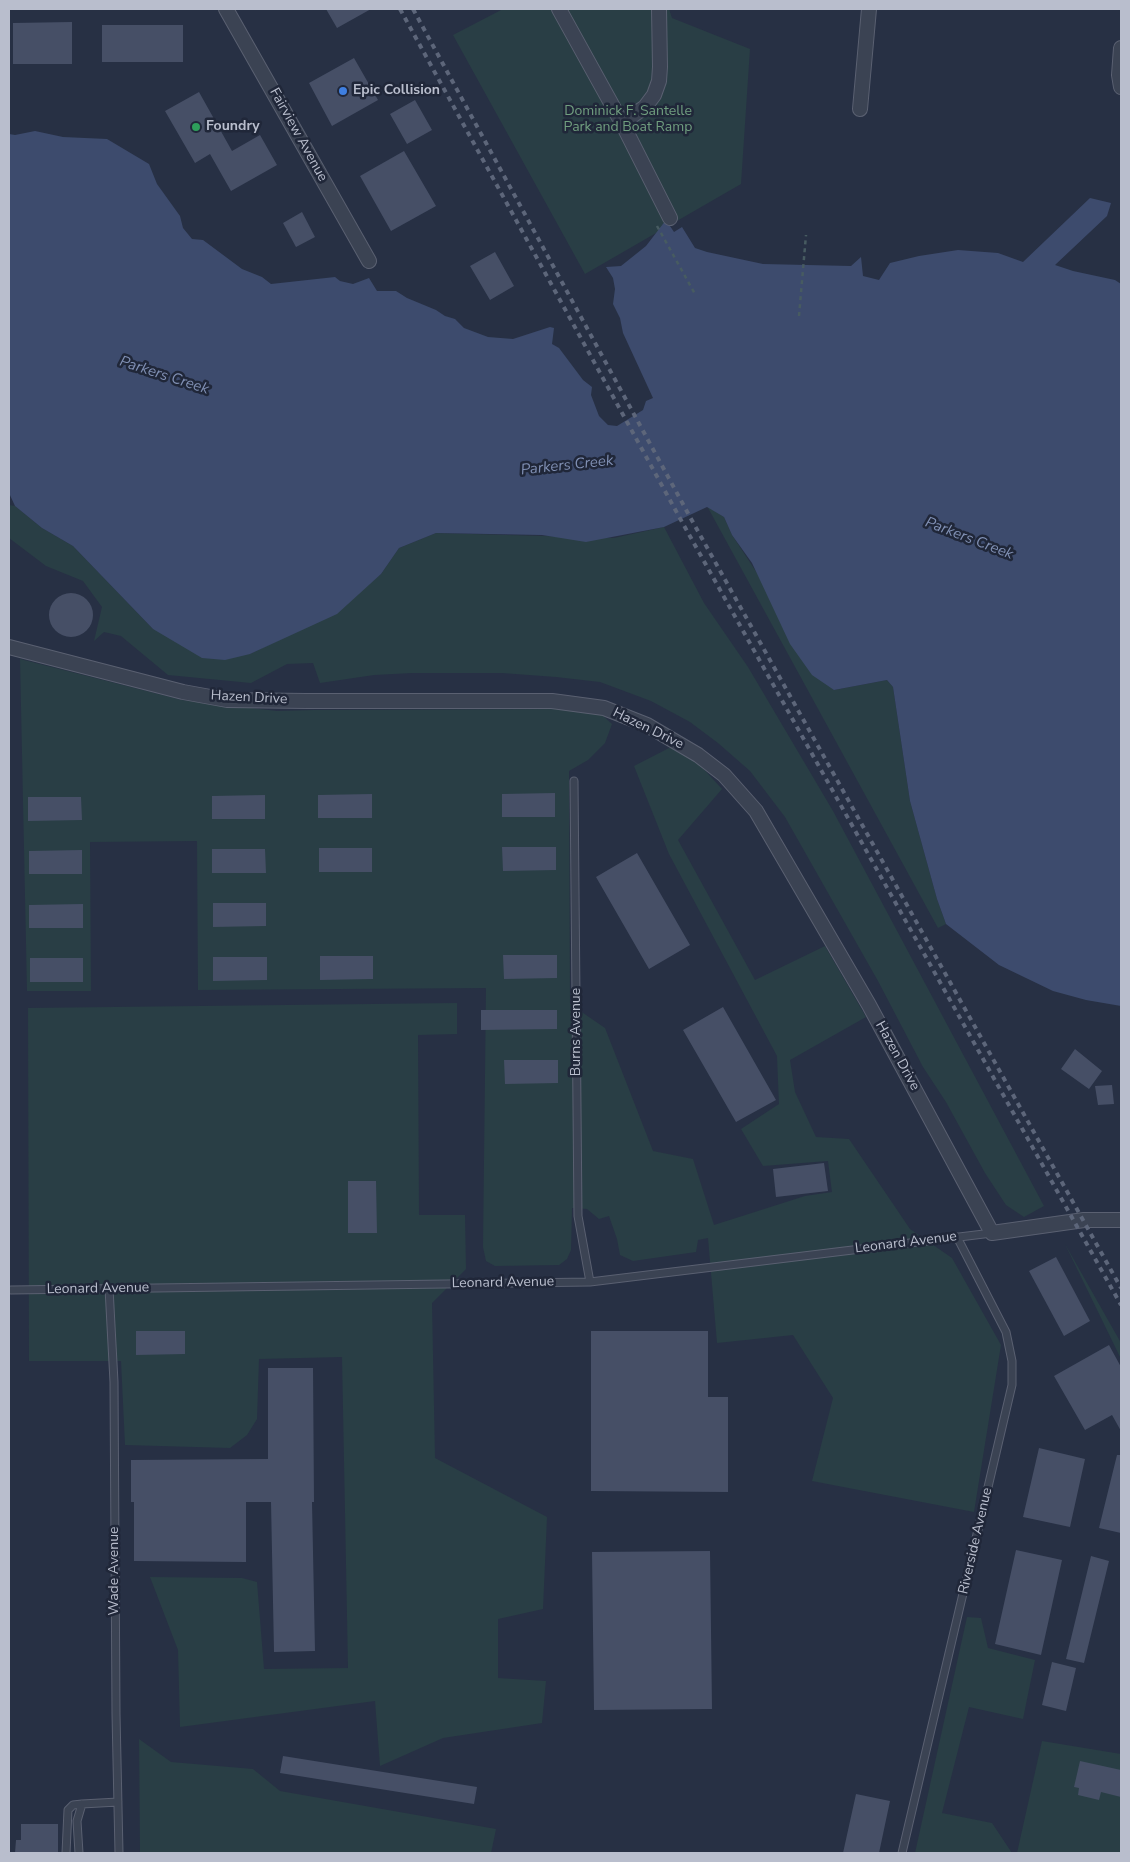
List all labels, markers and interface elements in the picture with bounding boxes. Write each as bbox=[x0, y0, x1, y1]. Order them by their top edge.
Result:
place label: Epic Collision bbox=[353, 83, 440, 99]
street label: Fairview Avenue bbox=[265, 85, 331, 185]
marker: Epic Collision bbox=[337, 85, 349, 97]
park label: Dominick F. Santelle Park and Boat Ramp bbox=[564, 104, 692, 136]
place label: Foundry bbox=[206, 119, 260, 135]
marker: Foundry bbox=[190, 121, 202, 133]
water label: Parkers Creek bbox=[117, 353, 211, 399]
water label: Parkers Creek bbox=[520, 452, 614, 480]
water label: Parkers Creek bbox=[922, 514, 1016, 564]
street label: Hazen Drive bbox=[210, 688, 288, 708]
street label: Hazen Drive bbox=[610, 705, 686, 753]
street label: Burns Avenue bbox=[569, 988, 585, 1076]
street label: Hazen Drive bbox=[871, 1018, 923, 1094]
street label: Leonard Avenue bbox=[854, 1228, 958, 1258]
street label: Leonard Avenue bbox=[452, 1274, 554, 1292]
street label: Leonard Avenue bbox=[47, 1280, 149, 1298]
street label: Riverside Avenue bbox=[956, 1486, 996, 1596]
street label: Wade Avenue bbox=[107, 1527, 123, 1615]

